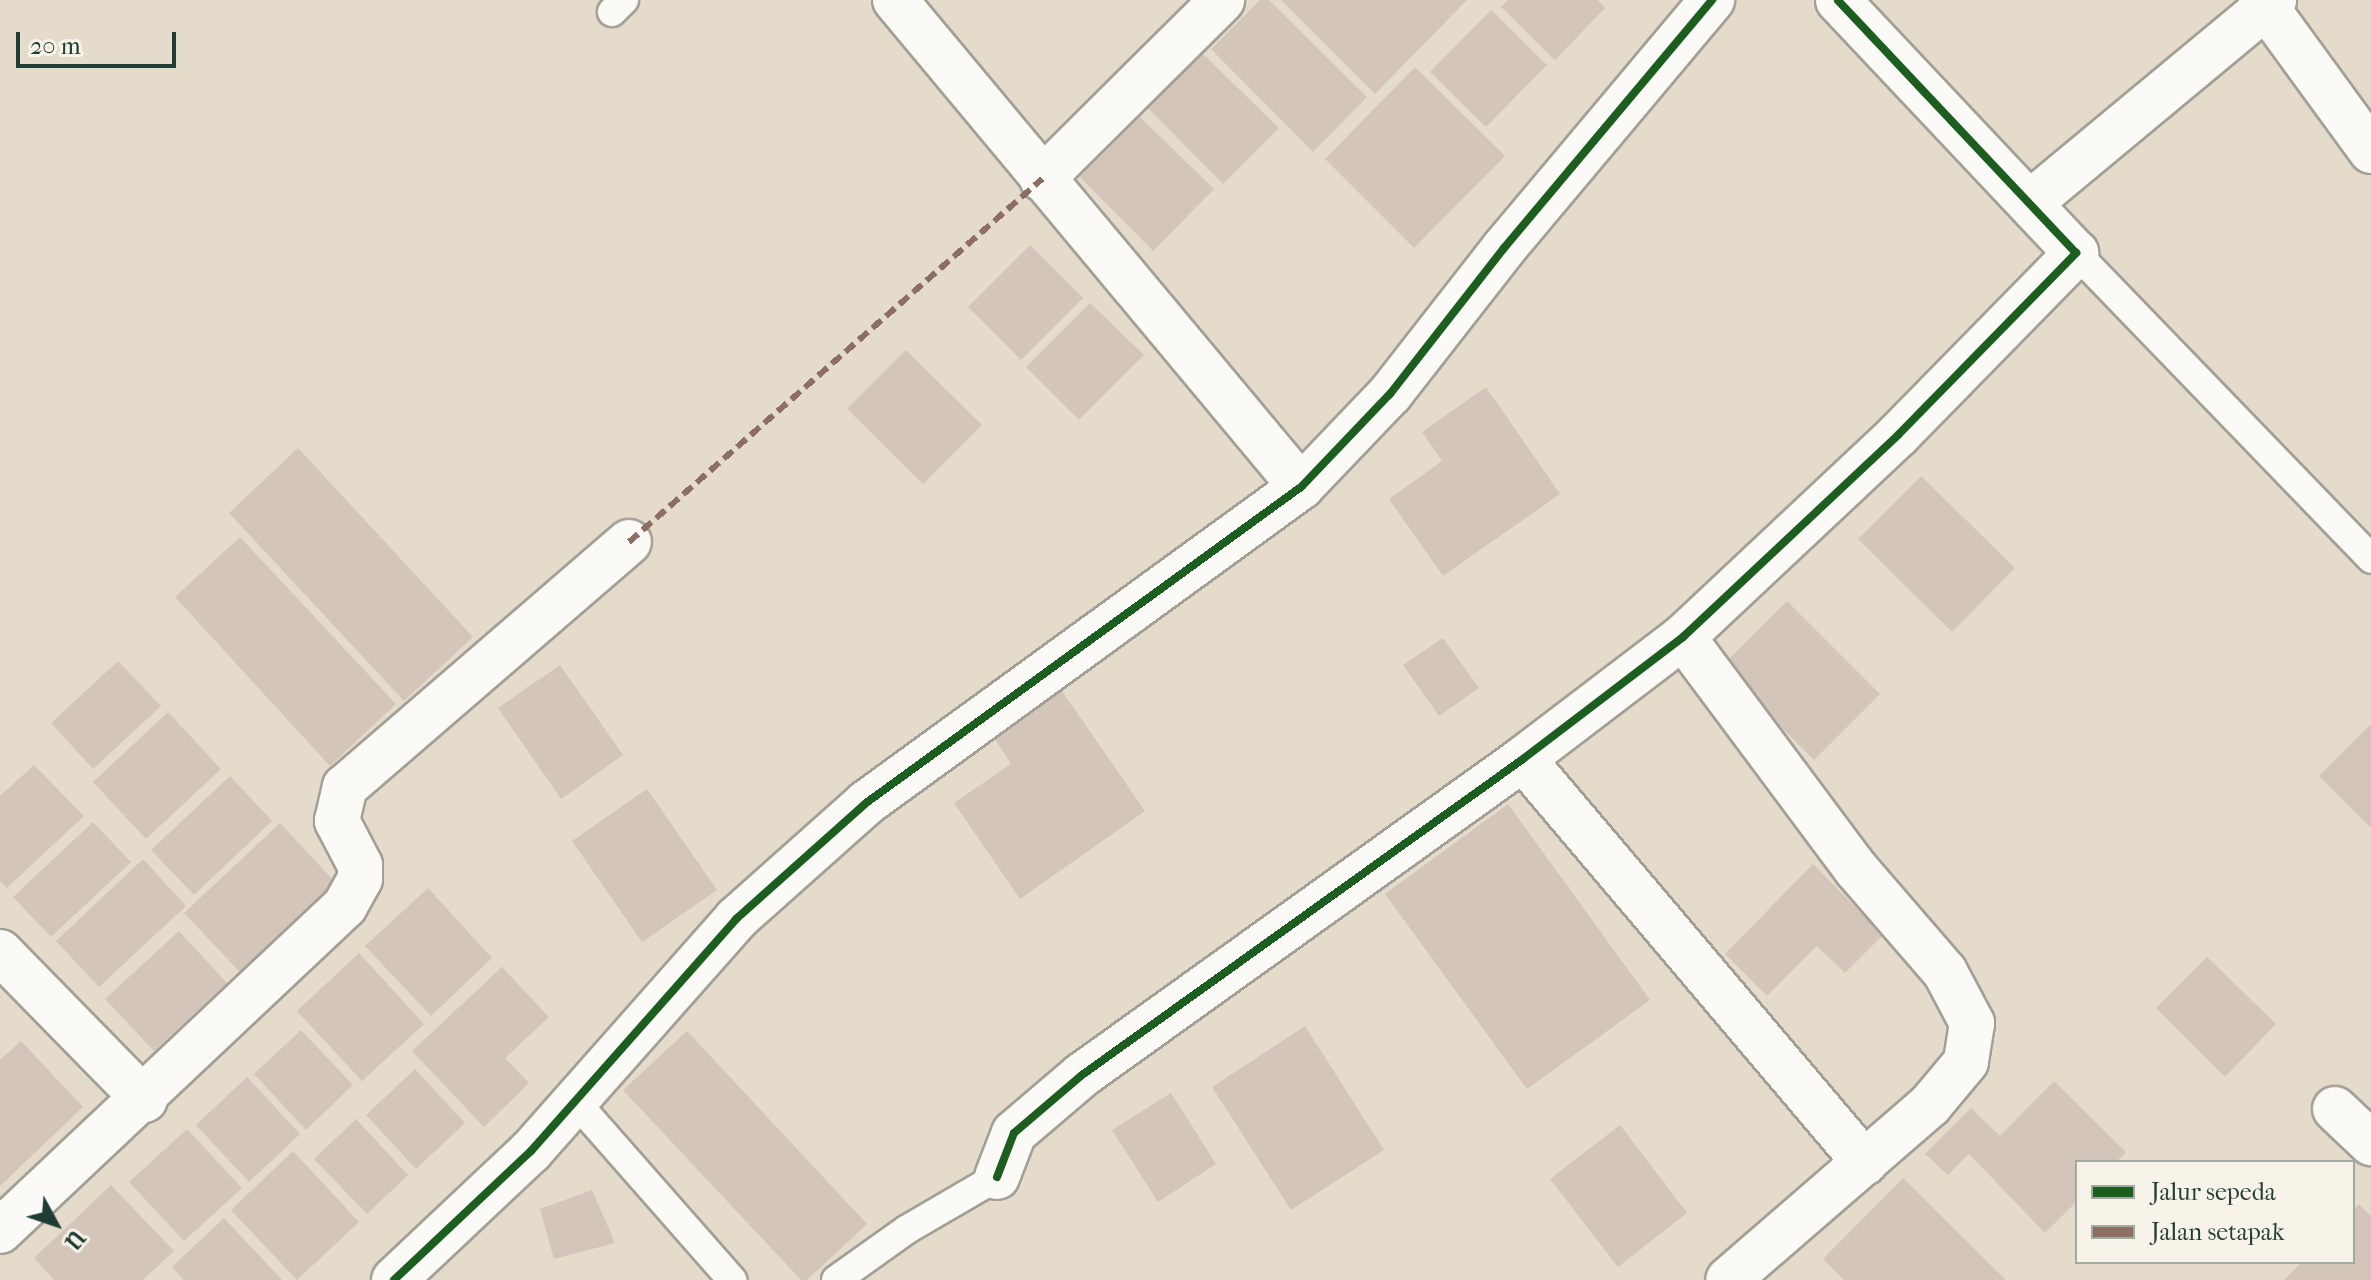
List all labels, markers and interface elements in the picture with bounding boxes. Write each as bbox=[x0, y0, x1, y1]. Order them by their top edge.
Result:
scale bar bbox=[20, 16, 180, 66]
text: 20 m bbox=[30, 32, 81, 60]
legend bbox=[2075, 1160, 2355, 1264]
text: Jalur sepeda bbox=[2151, 1178, 2276, 1206]
north arrow bbox=[16, 1184, 96, 1264]
text: Jalan setapak bbox=[2151, 1218, 2284, 1246]
text: U bbox=[59, 1225, 90, 1254]

